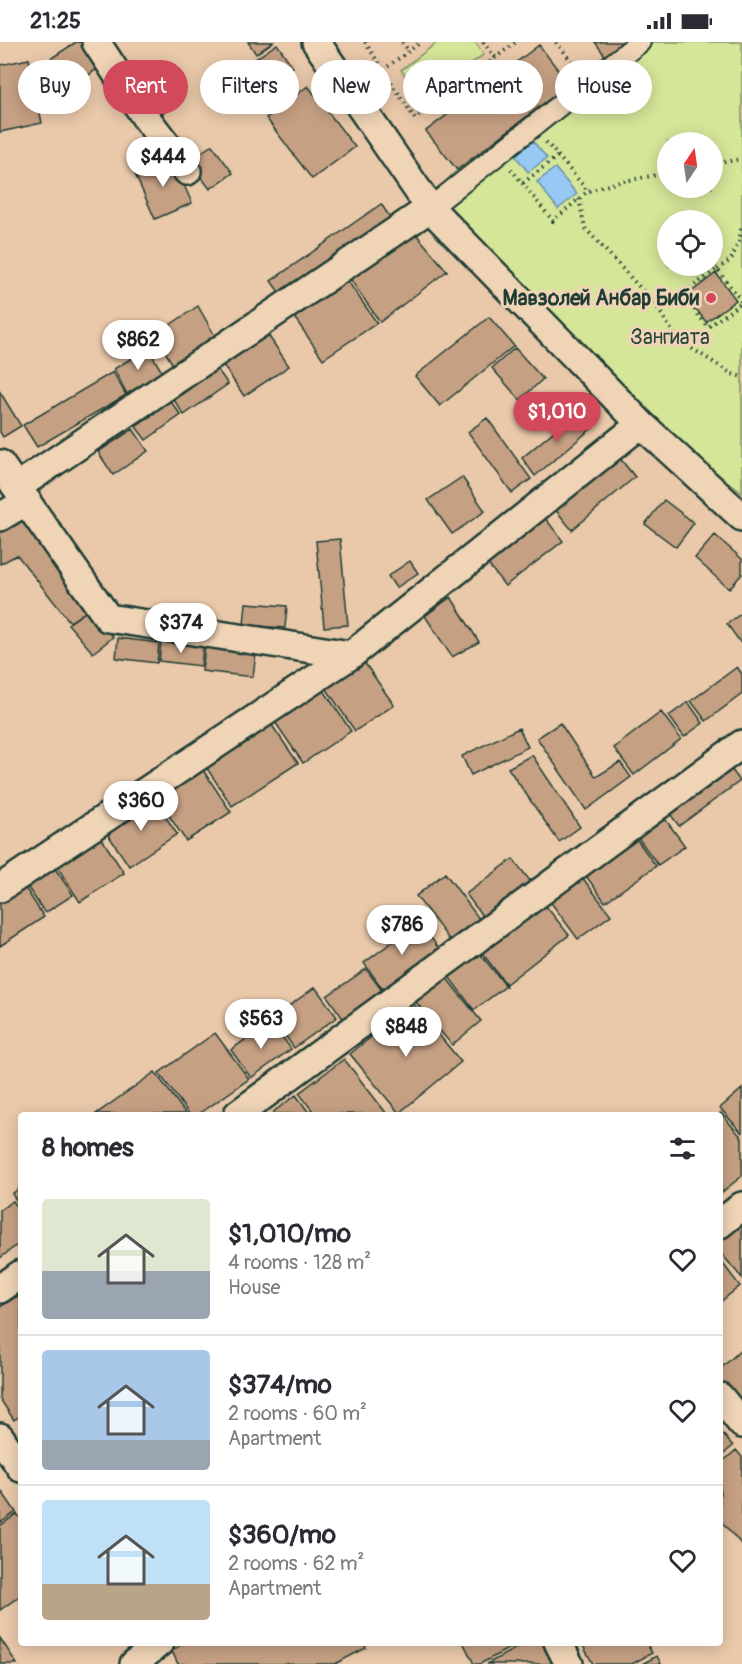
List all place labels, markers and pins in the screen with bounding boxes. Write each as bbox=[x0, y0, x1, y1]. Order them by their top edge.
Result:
pin: $444 bbox=[127, 137, 199, 188]
place label: Мавзолей Анбар Биби bbox=[503, 285, 700, 312]
marker: Мавзолей Анбар Биби bbox=[704, 291, 718, 305]
pin: $862 bbox=[102, 320, 174, 371]
pin: $1,010 bbox=[508, 392, 606, 443]
pin: $374 bbox=[145, 603, 217, 654]
pin: $360 bbox=[105, 781, 177, 832]
pin: $786 bbox=[366, 905, 438, 956]
pin: $563 bbox=[225, 999, 297, 1050]
pin: $848 bbox=[370, 1007, 442, 1058]

